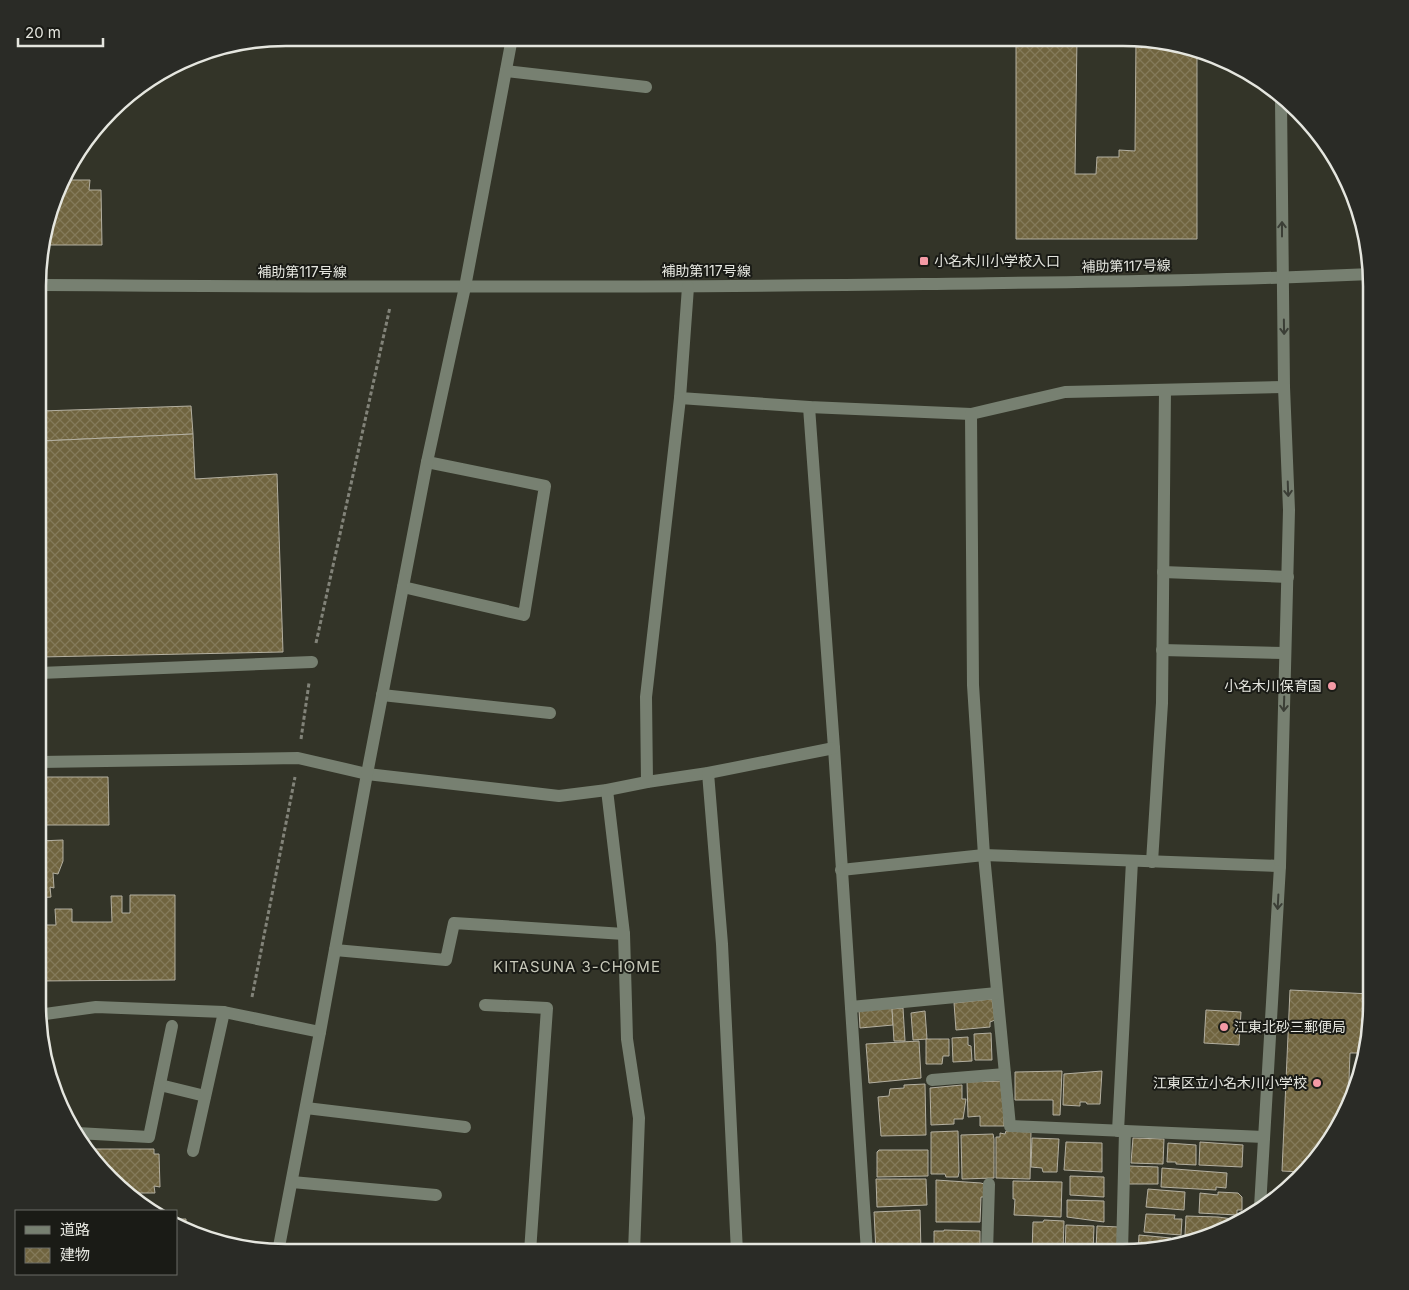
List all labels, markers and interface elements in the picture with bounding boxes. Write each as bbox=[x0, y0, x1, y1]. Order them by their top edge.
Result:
scale bar bbox=[18, 15, 102, 47]
text: 20 m bbox=[25, 23, 61, 42]
one-way arrow bbox=[1277, 222, 1287, 238]
place label: 小名木川小学校入口 bbox=[934, 252, 1060, 269]
marker: 小名木川小学校入口 bbox=[918, 255, 930, 267]
street label: 補助第117号線 bbox=[1081, 256, 1171, 275]
street label: 補助第117号線 bbox=[661, 262, 751, 279]
street label: 補助第117号線 bbox=[257, 263, 347, 280]
one-way arrow bbox=[1279, 319, 1288, 335]
one-way arrow bbox=[1284, 481, 1293, 497]
place label: 小名木川保育園 bbox=[1224, 677, 1322, 694]
marker: 小名木川保育園 bbox=[1326, 680, 1338, 692]
one-way arrow bbox=[1279, 696, 1289, 712]
one-way arrow bbox=[1273, 893, 1282, 909]
district label: KITASUNA 3-CHOME bbox=[493, 957, 661, 976]
place label: 江東北砂三郵便局 bbox=[1234, 1018, 1346, 1035]
marker: 江東北砂三郵便局 bbox=[1218, 1021, 1230, 1033]
place label: 江東区立小名木川小学校 bbox=[1153, 1074, 1307, 1091]
marker: 江東区立小名木川小学校 bbox=[1311, 1077, 1323, 1089]
legend bbox=[15, 1210, 178, 1275]
text: 道路 bbox=[60, 1220, 90, 1239]
text: 建物 bbox=[60, 1245, 90, 1264]

